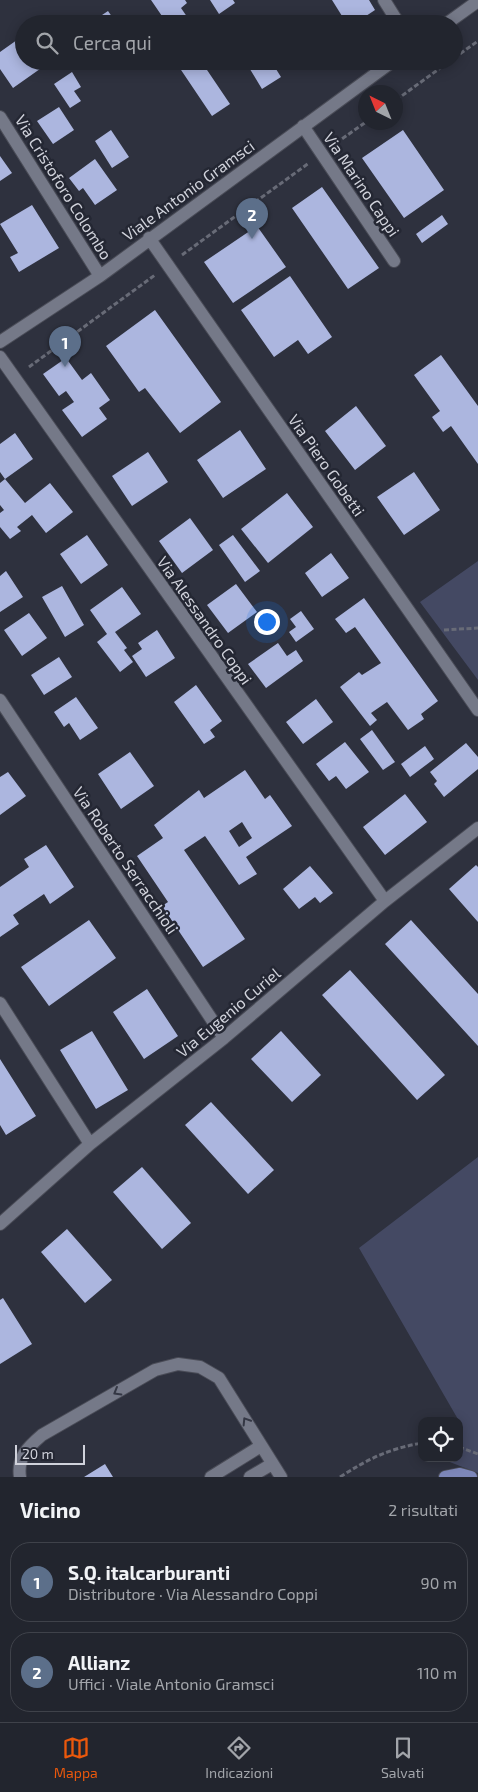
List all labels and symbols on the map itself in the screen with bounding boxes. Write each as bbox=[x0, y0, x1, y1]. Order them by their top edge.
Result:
north arrow bbox=[358, 85, 403, 130]
street label: Via Cristoforo Colombo bbox=[12, 111, 116, 263]
street label: Via Marino Cappi bbox=[320, 128, 404, 240]
street label: Viale Antonio Gramsci bbox=[118, 136, 258, 244]
pin: 2 bbox=[236, 198, 268, 239]
pin: 1 bbox=[49, 326, 81, 367]
street label: Via Piero Gobetti bbox=[285, 410, 369, 520]
street label: Via Alessandro Coppi bbox=[154, 552, 256, 688]
your location bbox=[254, 609, 280, 635]
street label: Via Roberto Serracchioli bbox=[70, 783, 182, 937]
street label: Via Eugenio Curiel bbox=[172, 963, 284, 1061]
one-way arrow bbox=[113, 1385, 122, 1395]
one-way arrow bbox=[242, 1417, 252, 1426]
scale bar bbox=[15, 1442, 85, 1465]

